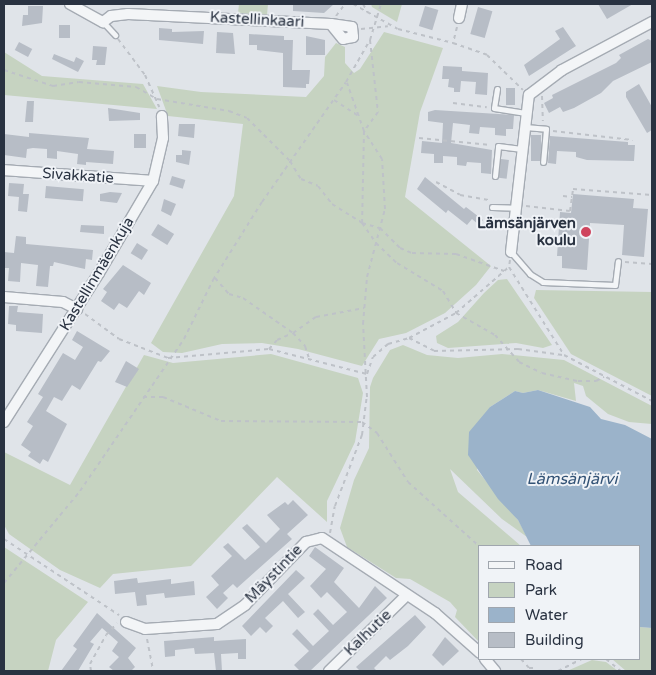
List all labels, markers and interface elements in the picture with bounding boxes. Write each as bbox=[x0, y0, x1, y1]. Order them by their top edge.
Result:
street label: Kastellinkaari bbox=[209, 9, 305, 31]
street label: Sivakkatie bbox=[42, 165, 114, 187]
street label: Kastellinmäenkuja bbox=[56, 214, 138, 334]
place label: Lämsänjärven koulu bbox=[477, 214, 576, 249]
marker: Lämsänjärven koulu bbox=[580, 226, 592, 238]
water label: Lämsänjärvi bbox=[527, 469, 617, 489]
street label: Mäystintie bbox=[242, 541, 306, 607]
legend bbox=[478, 545, 641, 660]
text: Road bbox=[525, 556, 563, 574]
text: Park bbox=[525, 581, 557, 599]
street label: Kalhutie bbox=[341, 606, 395, 660]
text: Water bbox=[525, 606, 568, 624]
text: Building bbox=[525, 631, 584, 649]

